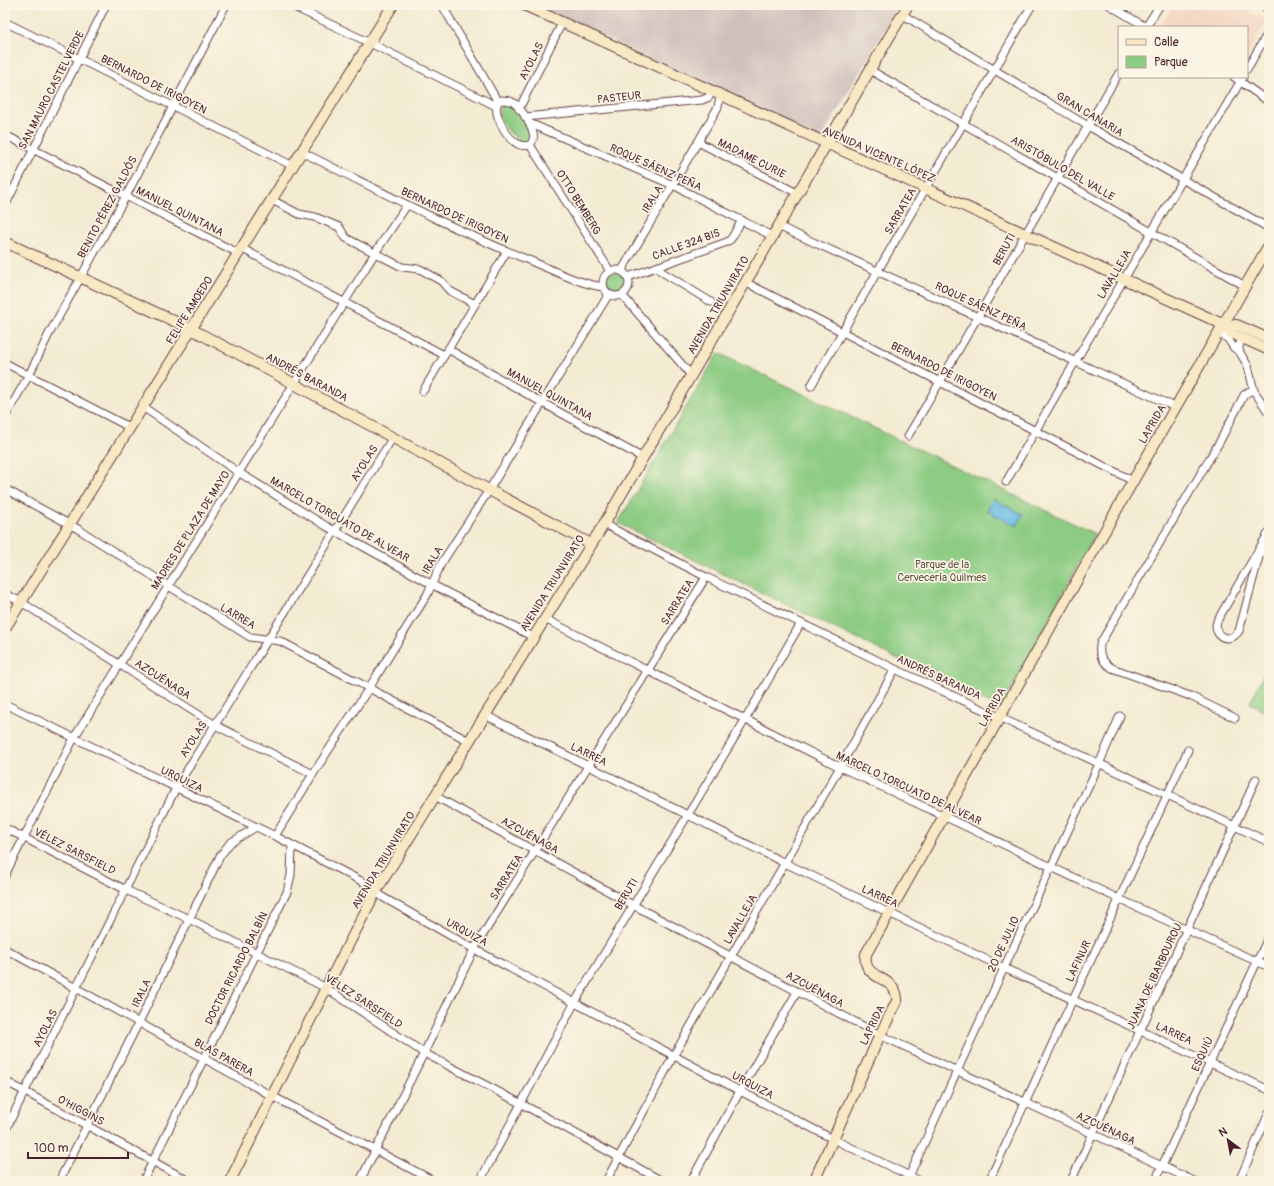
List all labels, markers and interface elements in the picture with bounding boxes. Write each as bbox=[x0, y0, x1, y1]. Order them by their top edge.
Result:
legend bbox=[1118, 26, 1248, 78]
street label: SAN MAURO CASTELVERDE bbox=[16, 29, 87, 152]
text: Calle bbox=[1154, 35, 1179, 50]
street label: AYOLAS bbox=[517, 40, 546, 82]
street label: BERNARDO DE IRIGOYEN bbox=[99, 52, 209, 117]
text: Parque bbox=[1154, 55, 1188, 70]
street label: PASTEUR bbox=[597, 89, 642, 106]
street label: GRAN CANARIA bbox=[1054, 89, 1126, 140]
street label: AVENIDA VICENTE LÓPEZ bbox=[820, 123, 938, 185]
street label: ARISTÓBULO DEL VALLE bbox=[1008, 132, 1118, 204]
street label: MADAME CURIE bbox=[716, 136, 788, 181]
street label: ROQUE SÁENZ PEÑA bbox=[608, 141, 704, 194]
street label: BENITO PÉREZ GALDÓS bbox=[74, 153, 140, 261]
street label: OTTO BEMBERG bbox=[553, 167, 604, 237]
street label: IRALA bbox=[639, 183, 666, 215]
street label: MANUEL QUINTANA bbox=[134, 184, 226, 239]
street label: BERNARDO DE IRIGOYEN bbox=[399, 185, 511, 246]
street label: SARRATEA bbox=[882, 186, 919, 237]
street label: CALLE 324 BIS bbox=[650, 226, 722, 263]
street label: BERUTI bbox=[990, 231, 1019, 268]
street label: LAVALLEJA bbox=[1095, 247, 1134, 301]
street label: AVENIDA TRIUNVIRATO bbox=[685, 254, 752, 357]
street label: FELIPE AMOEDO bbox=[163, 274, 215, 347]
street label: ROQUE SÁENZ PEÑA bbox=[933, 280, 1029, 333]
street label: BERNARDO DE IRIGOYEN bbox=[889, 339, 999, 404]
street label: ANDRÉS BARANDA bbox=[263, 350, 350, 405]
street label: MANUEL QUINTANA bbox=[505, 365, 595, 423]
street label: LAPRIDA bbox=[1136, 402, 1169, 446]
street label: AYOLAS bbox=[348, 443, 381, 484]
street label: MADRES DE PLAZA DE MAYO bbox=[148, 468, 232, 592]
street label: MARCELO TORCUATO DE ALVEAR bbox=[268, 474, 412, 565]
street label: AVENIDA TRIUNVIRATO bbox=[518, 533, 587, 634]
street label: IRALA bbox=[419, 544, 446, 576]
park label: Parque de la Cervecería Quilmes bbox=[898, 558, 987, 584]
street label: SARRATEA bbox=[658, 577, 697, 628]
street label: LARREA bbox=[218, 601, 258, 632]
street label: ANDRÉS BARANDA bbox=[895, 652, 983, 703]
street label: AZCUÉNAGA bbox=[132, 657, 193, 702]
street label: LAPRIDA bbox=[976, 685, 1009, 729]
street label: AYOLAS bbox=[177, 719, 210, 760]
street label: LARREA bbox=[568, 740, 609, 769]
street label: MARCELO TORCUATO DE ALVEAR bbox=[834, 749, 984, 828]
street label: URQUIZA bbox=[159, 764, 205, 795]
street label: AVENIDA TRIUNVIRATO bbox=[349, 809, 418, 911]
street label: AZCUÉNAGA bbox=[499, 814, 561, 857]
street label: VÉLEZ SARSFIELD bbox=[32, 825, 118, 878]
street label: SARRATEA bbox=[487, 852, 526, 903]
street label: BERUTI bbox=[612, 876, 641, 913]
street label: LARREA bbox=[859, 882, 900, 911]
street label: LAVALLEJA bbox=[721, 892, 760, 946]
street label: DOCTOR RICARDO BALBÍN bbox=[202, 910, 271, 1027]
street label: 20 DE JULIO bbox=[985, 914, 1022, 974]
street label: URQUIZA bbox=[444, 916, 490, 949]
street label: JUANA DE IBARBOUROU bbox=[1124, 921, 1185, 1031]
street label: LAFINUR bbox=[1063, 938, 1094, 984]
street label: AZCUÉNAGA bbox=[784, 969, 846, 1010]
street label: VÉLEZ SARSFIELD bbox=[323, 972, 405, 1031]
street label: IRALA bbox=[129, 977, 154, 1010]
street label: LAPRIDA bbox=[857, 1003, 888, 1047]
street label: AYOLAS bbox=[31, 1007, 60, 1049]
street label: LARREA bbox=[1153, 1019, 1194, 1048]
street label: ESQUIÚ bbox=[1189, 1035, 1216, 1074]
street label: BLAS PARERA bbox=[192, 1036, 256, 1079]
street label: URQUIZA bbox=[730, 1069, 776, 1102]
street label: O'HIGGINS bbox=[55, 1093, 106, 1128]
street label: AZCUÉNAGA bbox=[1074, 1109, 1137, 1148]
north arrow bbox=[1208, 1120, 1248, 1160]
text: N bbox=[1216, 1124, 1230, 1139]
scale bar bbox=[28, 1134, 128, 1160]
text: 100 m bbox=[34, 1141, 69, 1156]

